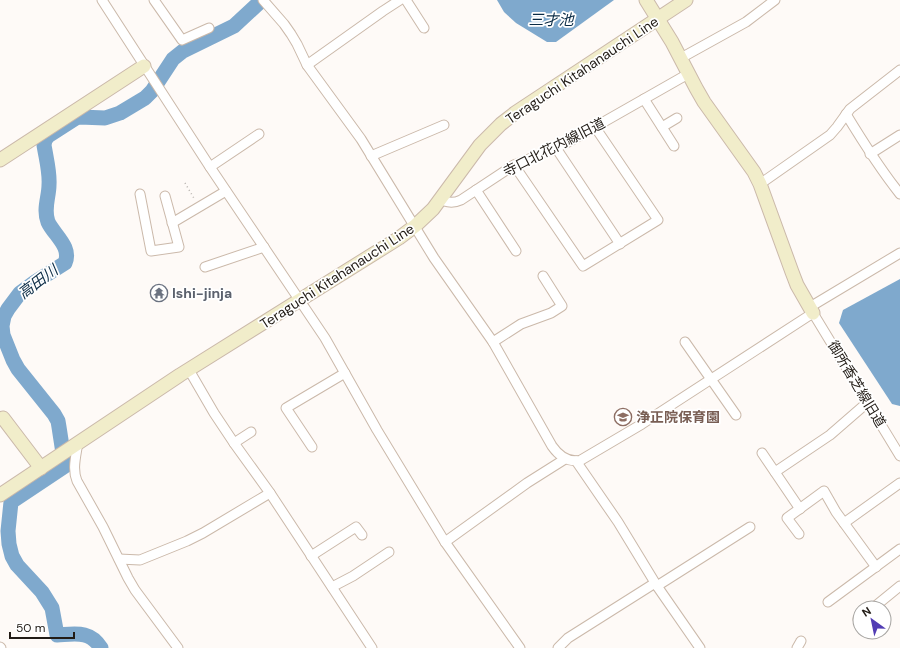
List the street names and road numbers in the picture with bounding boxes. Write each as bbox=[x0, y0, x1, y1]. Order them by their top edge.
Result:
street label: Teraguchi Kitahanauchi Line bbox=[502, 12, 662, 128]
street label: 寺口北花内線旧道 bbox=[500, 114, 608, 180]
street label: Teraguchi Kitahanauchi Line bbox=[257, 219, 417, 333]
street label: 御所香芝線旧道 bbox=[824, 337, 890, 431]

